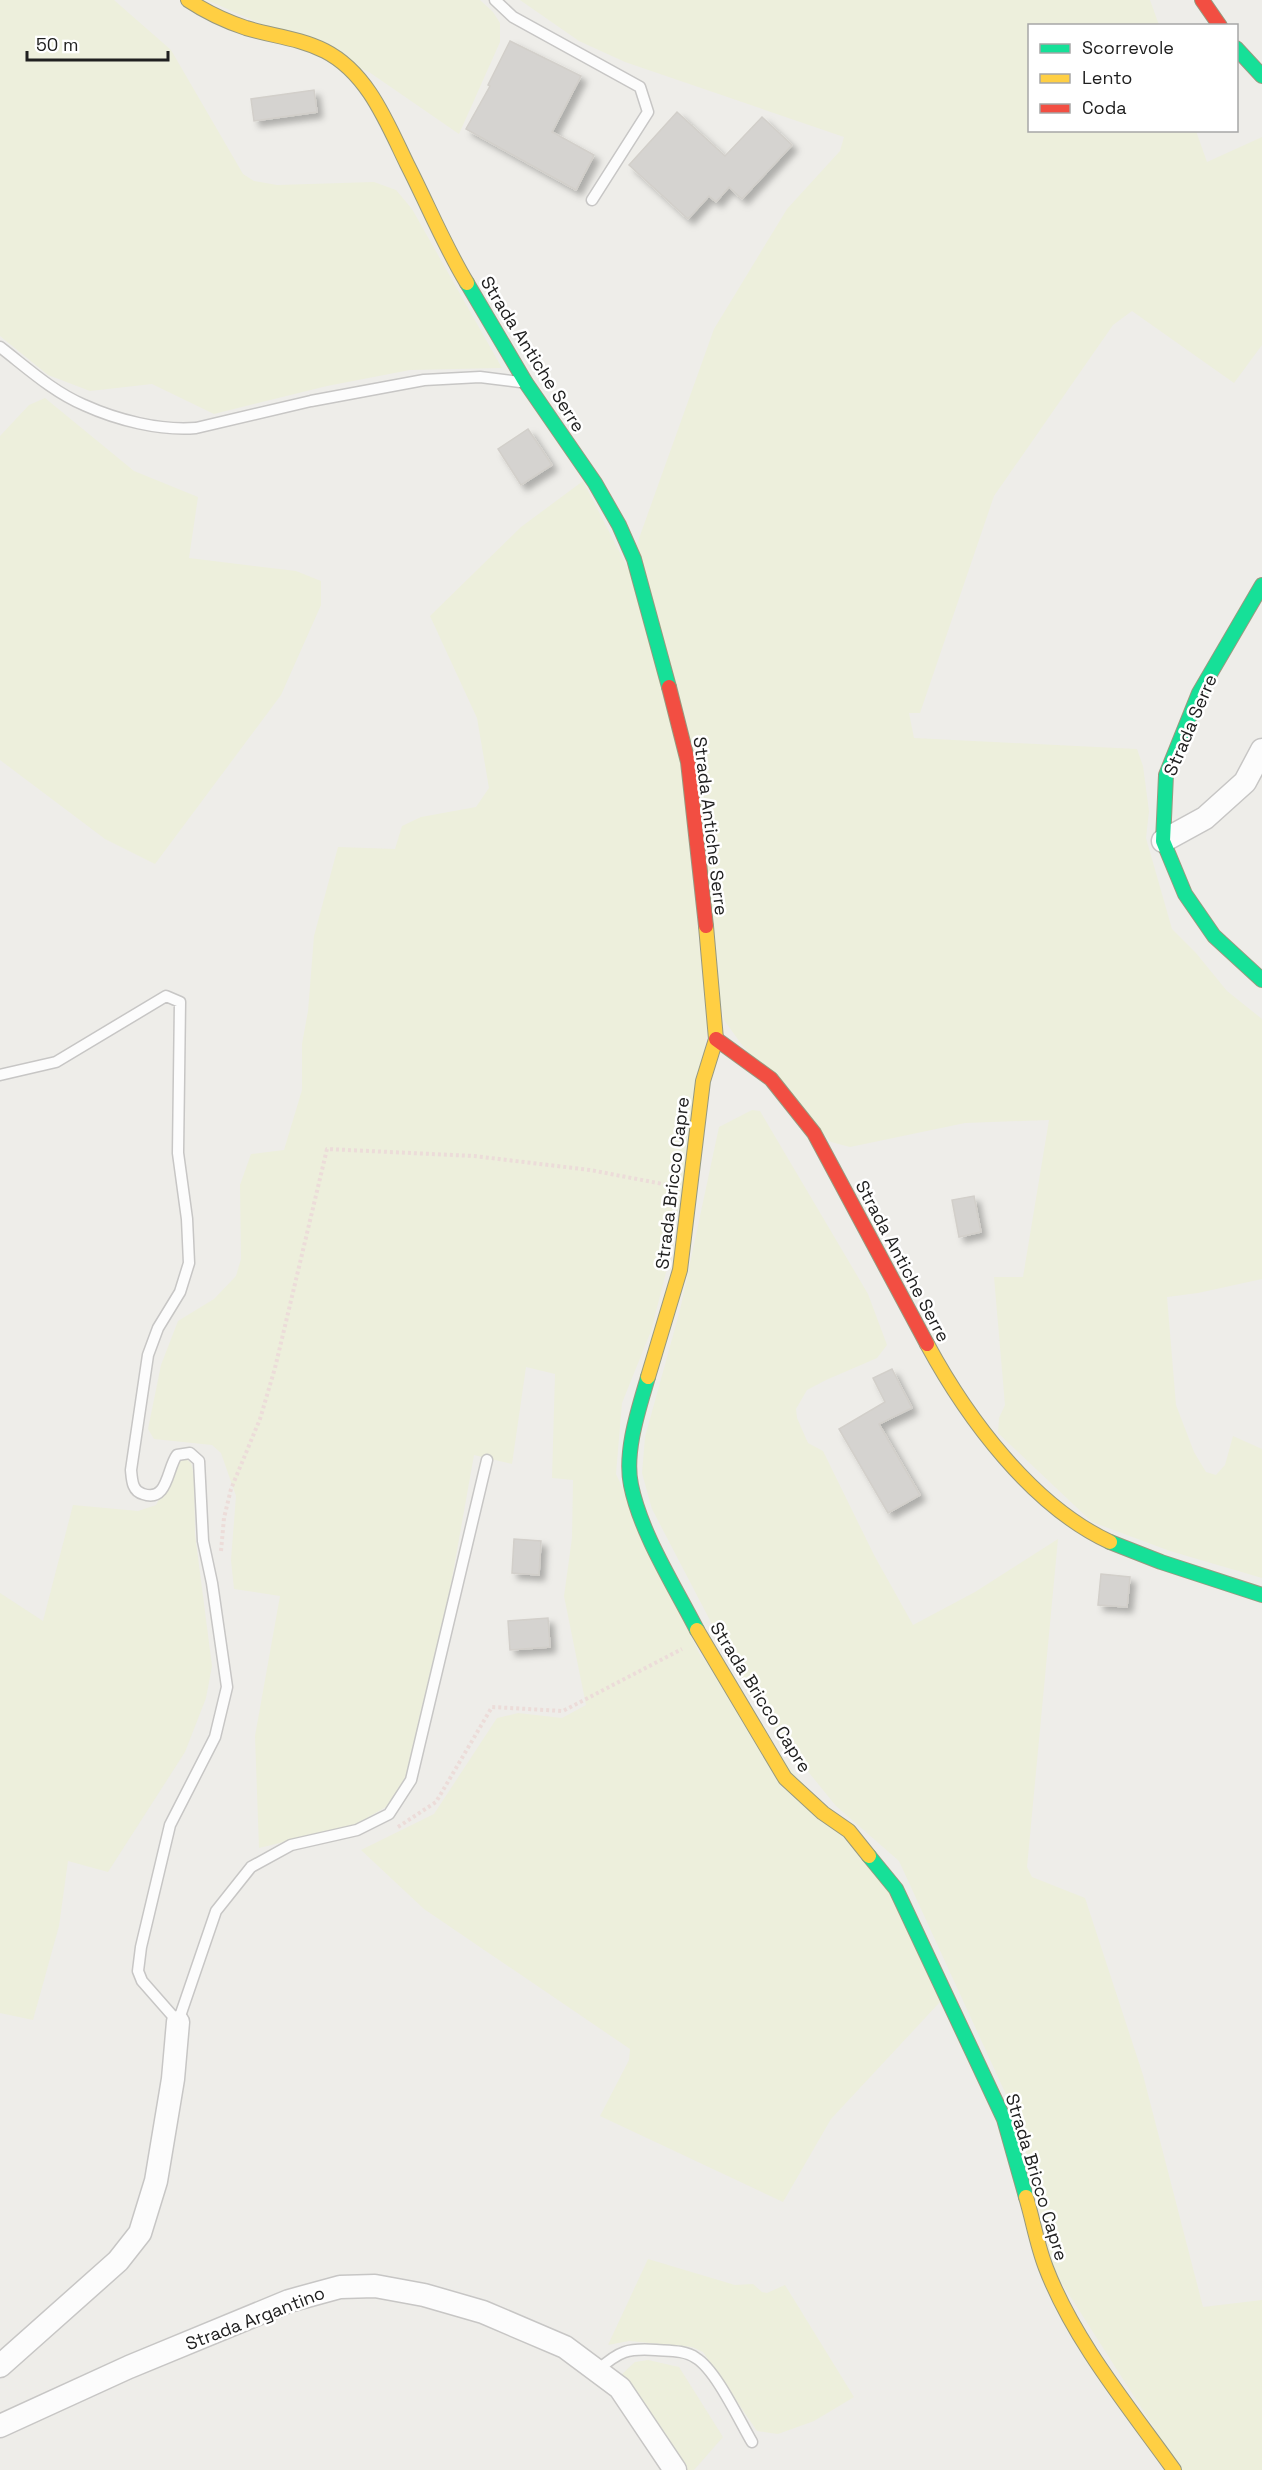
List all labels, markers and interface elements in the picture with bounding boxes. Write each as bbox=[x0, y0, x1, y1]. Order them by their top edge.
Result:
scale bar bbox=[27, 24, 168, 62]
legend bbox=[1028, 24, 1238, 132]
text: 50 m bbox=[36, 33, 78, 56]
text: Scorrevole bbox=[1082, 36, 1174, 59]
text: Lento bbox=[1082, 66, 1132, 89]
text: Coda bbox=[1082, 96, 1127, 119]
street label: Strada Antiche Serre bbox=[476, 272, 590, 436]
street label: Strada Serre bbox=[1158, 671, 1222, 779]
street label: Strada Antiche Serre bbox=[689, 735, 733, 917]
street label: Strada Bricco Capre bbox=[650, 1096, 694, 1270]
street label: Strada Antiche Serre bbox=[851, 1176, 955, 1346]
street label: Strada Bricco Capre bbox=[705, 1617, 817, 1777]
street label: Strada Bricco Capre bbox=[1001, 2091, 1073, 2263]
street label: Strada Argantino bbox=[182, 2281, 328, 2355]

